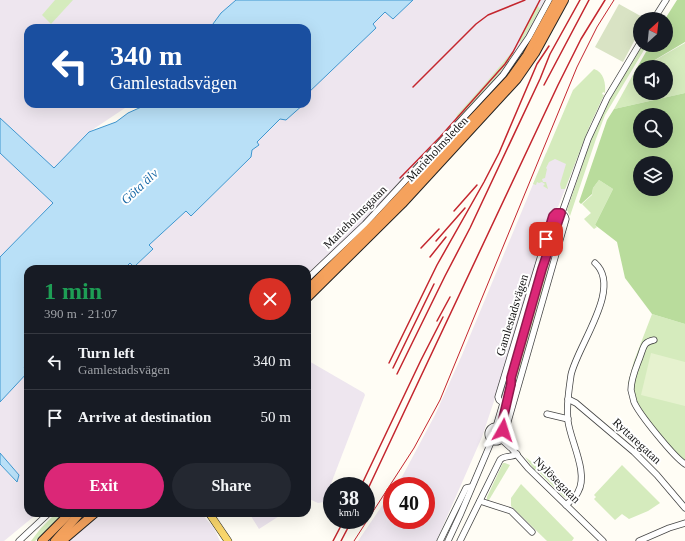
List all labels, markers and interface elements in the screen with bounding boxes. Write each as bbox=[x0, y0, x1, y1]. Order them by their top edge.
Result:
north arrow bbox=[633, 12, 673, 52]
map controls bbox=[633, 12, 673, 196]
icon: left bbox=[44, 40, 96, 92]
text: 340 m bbox=[110, 40, 182, 71]
button: sound bbox=[633, 60, 673, 100]
text: Gamlestadsvägen bbox=[110, 73, 237, 93]
button: search bbox=[633, 108, 673, 148]
street label: Marieholmsleden bbox=[403, 114, 471, 184]
button: layers bbox=[633, 156, 673, 196]
water label: Göta älv bbox=[118, 165, 161, 207]
street label: Marieholmsgatan bbox=[320, 182, 390, 252]
pin bbox=[529, 222, 563, 256]
icon: arrive bbox=[535, 228, 557, 250]
street label: Gamlestadsvägen bbox=[493, 272, 531, 358]
text: 1 min bbox=[44, 278, 102, 304]
button: close bbox=[249, 278, 291, 320]
text: 390 m · 21:07 bbox=[44, 306, 117, 321]
text: Turn left bbox=[78, 345, 135, 361]
icon: left bbox=[44, 351, 66, 373]
text: 340 m bbox=[253, 353, 291, 369]
text: Gamlestadsvägen bbox=[78, 362, 170, 377]
icon: arrive bbox=[44, 407, 66, 429]
text: Arrive at destination bbox=[78, 409, 211, 425]
text: 50 m bbox=[261, 409, 291, 425]
position arrow bbox=[482, 409, 524, 451]
street label: Ryttaregatan bbox=[610, 415, 664, 467]
street label: Nylösegatan bbox=[531, 454, 583, 506]
button: Exit bbox=[44, 463, 164, 509]
button: Share bbox=[172, 463, 291, 509]
speed limit sign: 40 bbox=[383, 477, 435, 529]
text: 38 bbox=[339, 487, 359, 509]
text: km/h bbox=[339, 507, 359, 518]

